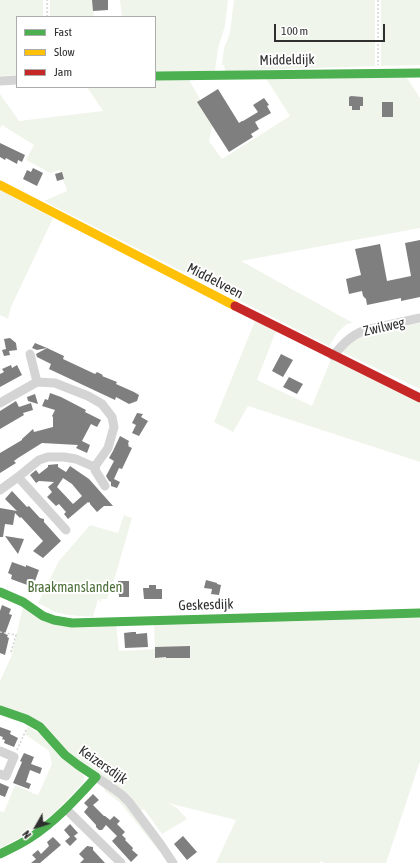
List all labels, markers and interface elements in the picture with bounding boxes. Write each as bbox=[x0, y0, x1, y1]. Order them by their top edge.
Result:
legend bbox=[16, 16, 156, 88]
scale bar bbox=[276, 16, 387, 42]
text: 100 m bbox=[281, 24, 308, 38]
text: Fast bbox=[54, 25, 72, 39]
text: Slow bbox=[54, 45, 75, 59]
street label: Middeldijk bbox=[259, 51, 315, 69]
text: Jam bbox=[54, 65, 72, 79]
street label: Middelveen bbox=[184, 260, 246, 302]
street label: Zwilweg bbox=[362, 314, 406, 340]
park label: Braakmanslanden bbox=[28, 580, 122, 596]
street label: Geskesdijk bbox=[178, 596, 234, 614]
street label: Keizersdijk bbox=[75, 742, 131, 788]
north arrow bbox=[16, 807, 56, 847]
text: N bbox=[20, 828, 33, 841]

